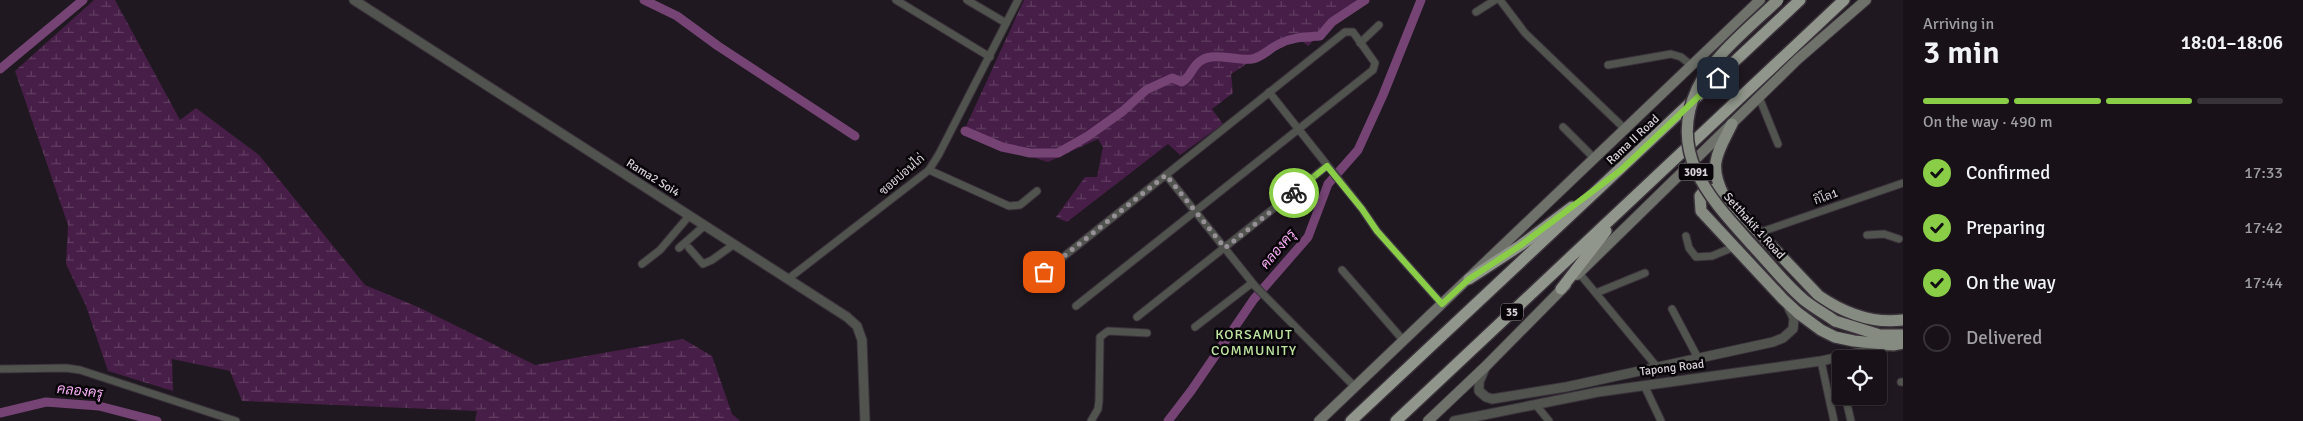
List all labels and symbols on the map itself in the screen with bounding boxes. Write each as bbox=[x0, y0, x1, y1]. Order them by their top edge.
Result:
pin bbox=[1697, 57, 1739, 99]
street label: Rama II Road bbox=[1603, 112, 1663, 168]
street label: ซอยบ่อนไก่ bbox=[876, 150, 928, 199]
street label: Rama2 Soi4 bbox=[623, 156, 683, 201]
road number: 3091 bbox=[1678, 163, 1714, 180]
courier bbox=[1269, 168, 1319, 218]
street label: กิโล1 bbox=[1811, 185, 1840, 208]
street label: Setthakit 1 Road bbox=[1720, 190, 1788, 262]
water label: คลองครุ bbox=[1257, 225, 1301, 273]
pin bbox=[1023, 251, 1065, 293]
road number: 35 bbox=[1501, 304, 1523, 320]
district label: KORSAMUT COMMUNITY bbox=[1211, 326, 1297, 359]
street label: Tapong Road bbox=[1639, 357, 1705, 379]
water label: คลองครุ bbox=[56, 380, 105, 403]

